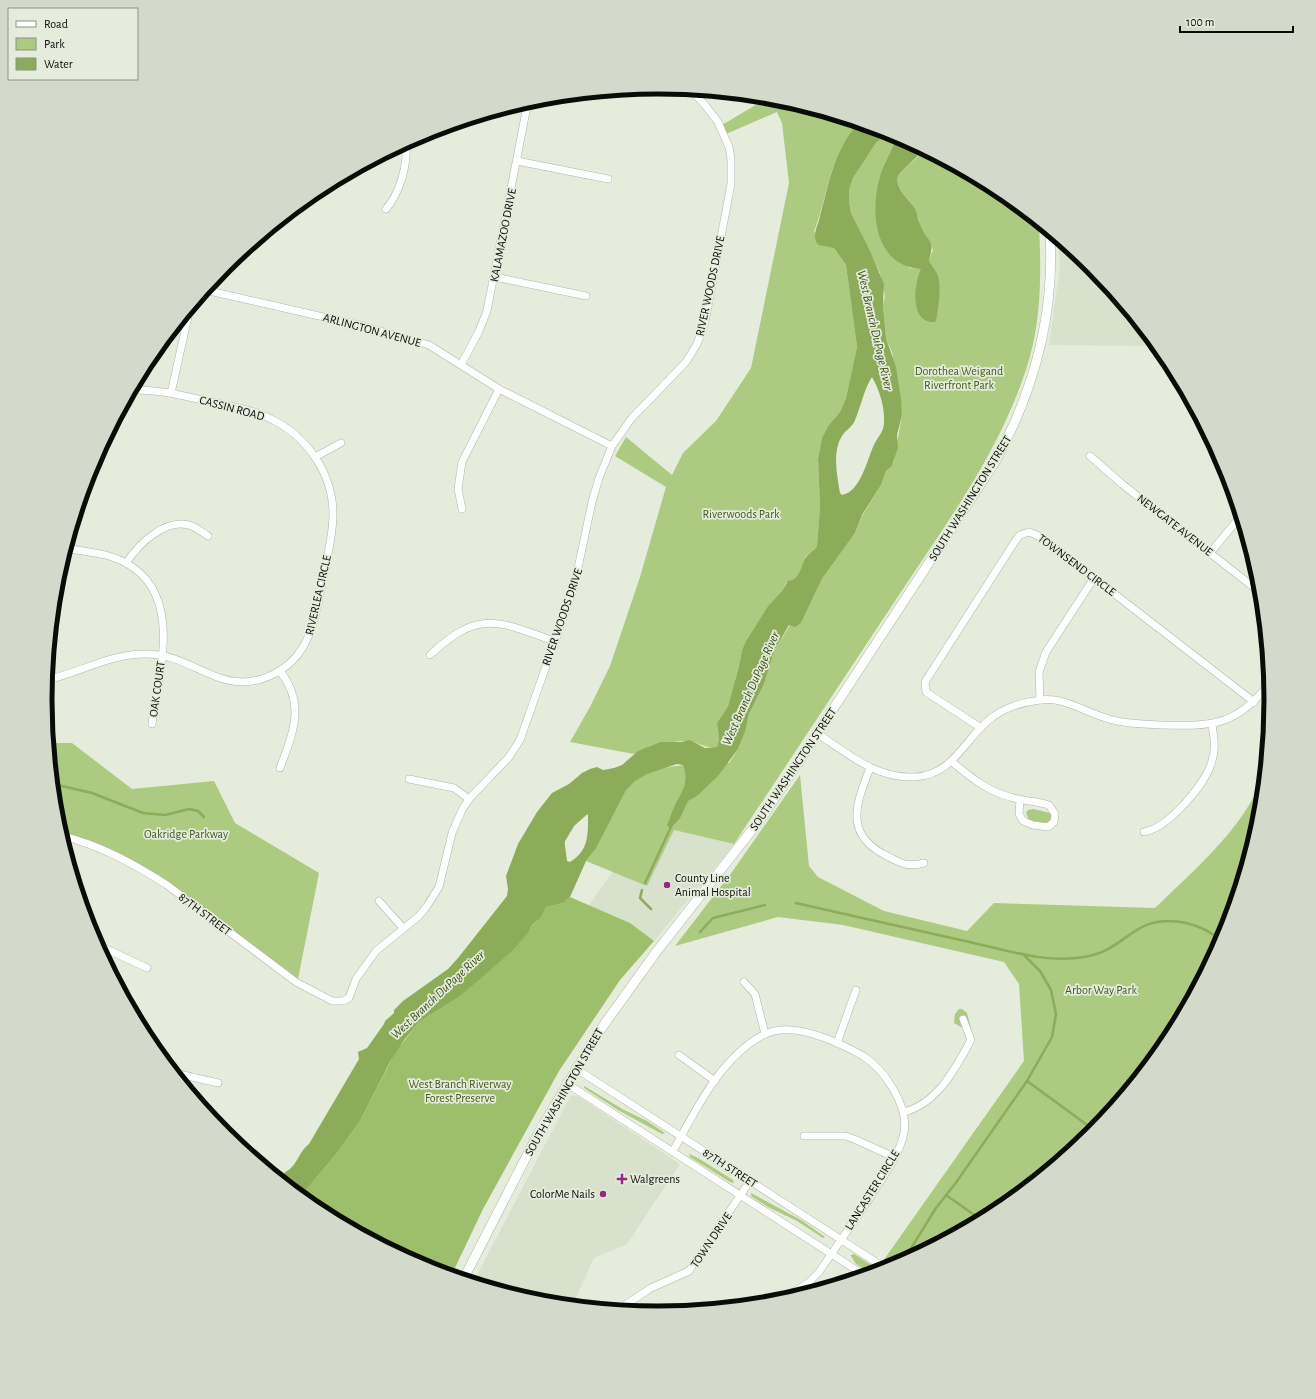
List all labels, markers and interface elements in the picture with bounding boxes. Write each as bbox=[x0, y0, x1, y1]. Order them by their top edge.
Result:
legend bbox=[8, 8, 138, 80]
scale bar bbox=[1180, 8, 1293, 34]
text: 100 m bbox=[1186, 16, 1214, 28]
text: Road bbox=[44, 18, 68, 30]
text: Park bbox=[44, 38, 65, 50]
text: Water bbox=[44, 58, 73, 70]
street label: KALAMAZOO DRIVE bbox=[488, 187, 518, 283]
street label: RIVER WOODS DRIVE bbox=[694, 235, 727, 337]
water label: West Branch DuPage River bbox=[854, 269, 895, 392]
street label: ARLINGTON AVENUE bbox=[322, 311, 422, 349]
park label: Dorothea Weigand Riverfront Park bbox=[915, 365, 1003, 391]
street label: CASSIN ROAD bbox=[198, 394, 266, 422]
street label: SOUTH WASHINGTON STREET bbox=[926, 433, 1014, 563]
street label: NEWGATE AVENUE bbox=[1135, 492, 1215, 558]
park label: Riverwoods Park bbox=[702, 508, 780, 520]
street label: TOWNSEND CIRCLE bbox=[1036, 532, 1118, 598]
street label: RIVERLEA CIRCLE bbox=[303, 554, 333, 636]
street label: RIVER WOODS DRIVE bbox=[540, 567, 584, 667]
water label: West Branch DuPage River bbox=[720, 629, 783, 747]
street label: OAK COURT bbox=[147, 660, 167, 718]
street label: SOUTH WASHINGTON STREET bbox=[747, 705, 839, 833]
park label: Oakridge Parkway bbox=[144, 828, 228, 841]
place label: County Line Animal Hospital bbox=[675, 872, 751, 898]
marker: County Line Animal Hospital bbox=[662, 880, 672, 890]
street label: 87TH STREET bbox=[177, 890, 234, 938]
water label: West Branch DuPage River bbox=[389, 948, 488, 1042]
park label: Arbor Way Park bbox=[1065, 984, 1137, 997]
street label: SOUTH WASHINGTON STREET bbox=[523, 1026, 606, 1158]
park label: West Branch Riverway Forest Preserve bbox=[409, 1078, 511, 1104]
street label: 87TH STREET bbox=[701, 1146, 759, 1190]
street label: LANCASTER CIRCLE bbox=[843, 1148, 902, 1232]
place label: Walgreens bbox=[630, 1173, 680, 1185]
marker: Walgreens bbox=[617, 1174, 627, 1184]
place label: ColorMe Nails bbox=[530, 1188, 595, 1200]
marker: ColorMe Nails bbox=[598, 1189, 608, 1199]
street label: TOWN DRIVE bbox=[688, 1210, 734, 1270]

